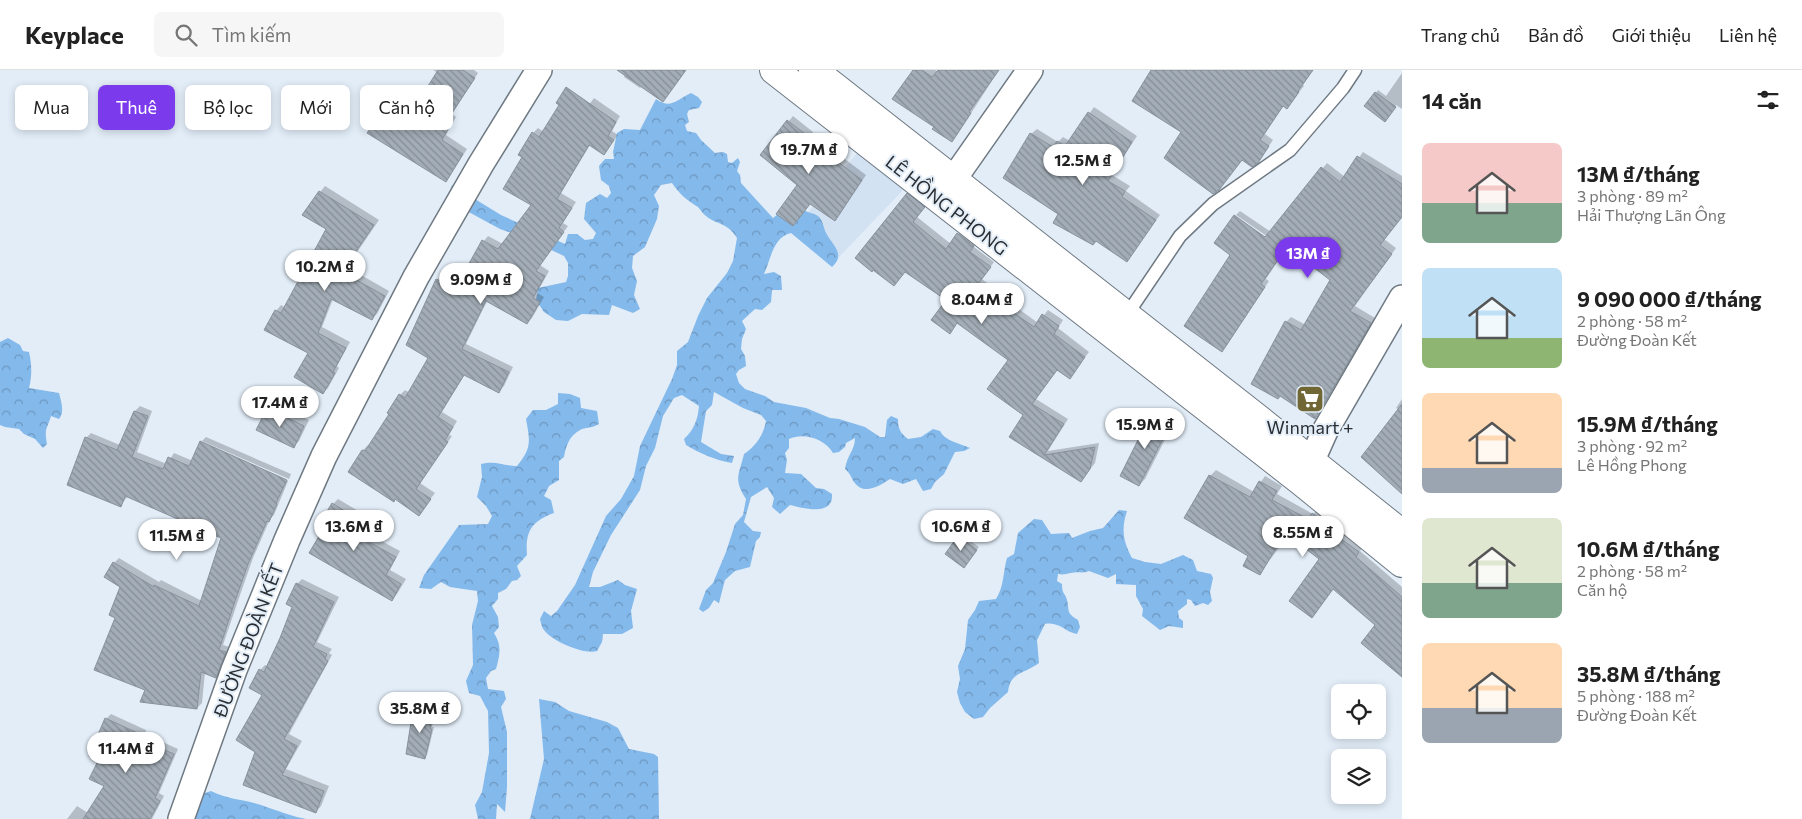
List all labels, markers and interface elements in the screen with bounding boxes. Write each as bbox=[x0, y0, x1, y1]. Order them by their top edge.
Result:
search box bbox=[154, 12, 504, 57]
text: Keyplace bbox=[25, 20, 124, 49]
icon: search bbox=[172, 21, 200, 49]
text: Tìm kiếm bbox=[212, 23, 291, 46]
text: Trang chủ bbox=[1421, 24, 1500, 46]
text: Bản đồ bbox=[1528, 24, 1584, 46]
text: Giới thiệu bbox=[1612, 24, 1691, 46]
text: Liên hệ bbox=[1719, 24, 1777, 46]
chip: Mua bbox=[15, 85, 88, 130]
chip: Thuê bbox=[98, 85, 175, 130]
chip: Bộ lọc bbox=[185, 85, 271, 130]
chip: Mới bbox=[281, 85, 350, 130]
chip: Căn hộ bbox=[360, 85, 453, 130]
icon: filters bbox=[1754, 86, 1782, 114]
text: 14 căn bbox=[1422, 88, 1482, 113]
pin: 19.7M ₫ bbox=[763, 132, 855, 175]
text: 19.7M ₫ bbox=[780, 139, 838, 158]
pin: 12.5M ₫ bbox=[1037, 144, 1129, 186]
street label: LÊ HỒNG PHONG bbox=[881, 149, 1014, 260]
text: 12.5M ₫ bbox=[1054, 150, 1112, 169]
text: 13M ₫/tháng bbox=[1577, 161, 1700, 186]
icon: home bbox=[1462, 163, 1522, 223]
text: 3 phòng · 89 m² bbox=[1577, 186, 1688, 205]
text: Hải Thượng Lãn Ông bbox=[1577, 205, 1726, 224]
pin: 13M ₫ bbox=[1273, 236, 1343, 279]
text: 13M ₫ bbox=[1286, 243, 1330, 262]
pin: 10.2M ₫ bbox=[279, 250, 371, 292]
text: 10.2M ₫ bbox=[296, 256, 354, 275]
pin: 9.09M ₫ bbox=[435, 262, 527, 305]
text: 9.09M ₫ bbox=[450, 269, 512, 288]
pin: 8.04M ₫ bbox=[936, 282, 1028, 325]
text: 9 090 000 ₫/tháng bbox=[1577, 286, 1762, 311]
icon: home bbox=[1462, 288, 1522, 348]
text: 8.04M ₫ bbox=[951, 289, 1013, 308]
text: 2 phòng · 58 m² bbox=[1577, 311, 1687, 330]
text: Đường Đoàn Kết bbox=[1577, 330, 1697, 349]
supermarket icon: Winmart + bbox=[1295, 384, 1325, 414]
pin: 17.4M ₫ bbox=[234, 386, 326, 428]
text: 17.4M ₫ bbox=[252, 392, 308, 411]
pin: 15.9M ₫ bbox=[1099, 408, 1191, 450]
text: 15.9M ₫/tháng bbox=[1577, 411, 1718, 436]
icon: home bbox=[1462, 413, 1522, 473]
text: 15.9M ₫ bbox=[1116, 414, 1174, 433]
place label: Winmart + bbox=[1266, 416, 1354, 438]
text: 3 phòng · 92 m² bbox=[1577, 436, 1687, 455]
text: Lê Hồng Phong bbox=[1577, 455, 1687, 474]
pin: 13.6M ₫ bbox=[308, 510, 400, 552]
pin: 10.6M ₫ bbox=[915, 510, 1007, 552]
text: 13.6M ₫ bbox=[325, 516, 383, 535]
text: 10.6M ₫ bbox=[931, 516, 991, 535]
pin: 8.55M ₫ bbox=[1257, 516, 1349, 558]
pin: 11.5M ₫ bbox=[131, 518, 223, 561]
text: 8.55M ₫ bbox=[1273, 522, 1333, 541]
text: 11.5M ₫ bbox=[149, 525, 205, 544]
text: 10.6M ₫/tháng bbox=[1577, 536, 1719, 561]
icon: home bbox=[1462, 538, 1522, 598]
street label: ĐƯỜNG ĐOÀN KẾT bbox=[206, 559, 288, 721]
text: 2 phòng · 58 m² bbox=[1577, 561, 1687, 580]
text: Căn hộ bbox=[1577, 580, 1627, 599]
text: 35.8M ₫/tháng bbox=[1577, 661, 1721, 686]
icon: home bbox=[1462, 663, 1522, 723]
map controls bbox=[1331, 684, 1386, 804]
button: locate bbox=[1331, 684, 1386, 739]
text: 5 phòng · 188 m² bbox=[1577, 686, 1695, 705]
pin: 35.8M ₫ bbox=[374, 692, 466, 734]
text: 35.8M ₫ bbox=[390, 698, 450, 717]
text: Đường Đoàn Kết bbox=[1577, 705, 1697, 724]
pin: 11.4M ₫ bbox=[80, 732, 172, 774]
text: 11.4M ₫ bbox=[98, 738, 154, 757]
button: layers bbox=[1331, 749, 1386, 804]

